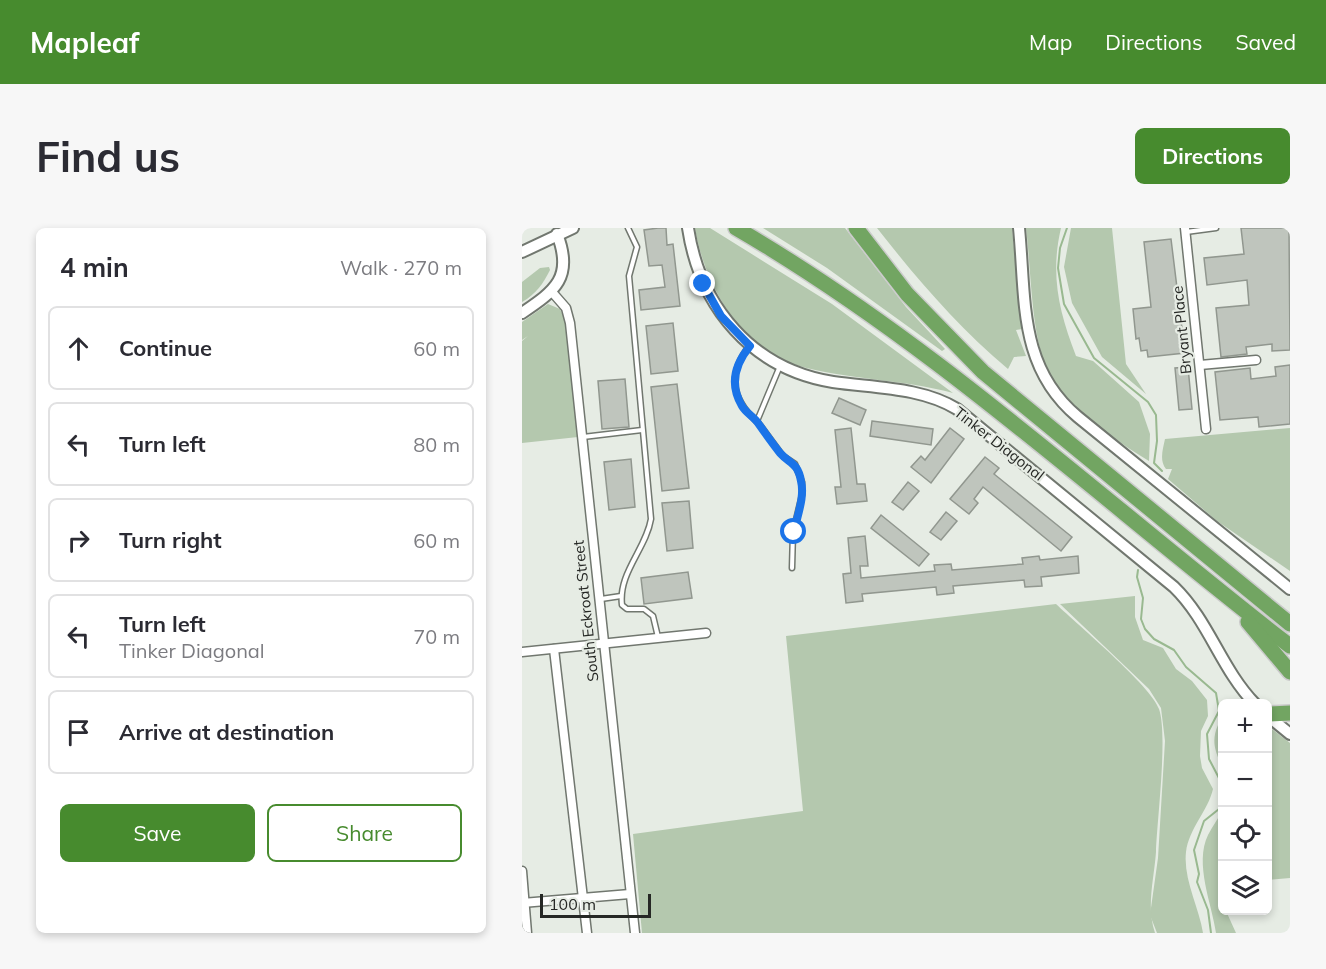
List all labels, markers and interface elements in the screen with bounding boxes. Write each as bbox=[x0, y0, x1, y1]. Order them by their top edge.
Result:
text: Mapleaf bbox=[30, 25, 139, 60]
text: Map bbox=[1029, 29, 1072, 55]
text: Directions bbox=[1105, 29, 1202, 55]
text: Saved bbox=[1235, 29, 1296, 55]
button: Directions bbox=[1135, 128, 1290, 184]
text: Find us bbox=[36, 130, 180, 183]
text: 4 min bbox=[60, 251, 129, 284]
text: Walk · 270 m bbox=[340, 255, 462, 280]
route end bbox=[689, 270, 715, 296]
street label: Bryant Place bbox=[1167, 285, 1196, 375]
icon: ahead bbox=[62, 332, 95, 365]
text: Continue bbox=[119, 334, 212, 362]
text: 60 m bbox=[413, 336, 460, 361]
street label: Tinker Diagonal bbox=[950, 402, 1048, 485]
icon: left bbox=[62, 428, 95, 461]
text: Turn left bbox=[119, 430, 206, 458]
text: 80 m bbox=[413, 432, 460, 457]
route start bbox=[780, 518, 806, 544]
icon: right bbox=[62, 524, 95, 557]
text: Turn right bbox=[119, 526, 222, 554]
text: 60 m bbox=[413, 528, 460, 553]
street label: South Eckroat Street bbox=[569, 539, 602, 683]
text: Turn left bbox=[119, 610, 206, 638]
icon: left bbox=[62, 620, 95, 653]
text: 70 m bbox=[413, 624, 460, 649]
text: Tinker Diagonal bbox=[119, 638, 265, 663]
map controls bbox=[1218, 699, 1272, 915]
button: + bbox=[1218, 699, 1272, 753]
icon: arrive bbox=[62, 716, 95, 749]
text: Arrive at destination bbox=[119, 718, 334, 746]
button: − bbox=[1218, 753, 1272, 807]
button: Save bbox=[60, 804, 255, 862]
button: Share bbox=[267, 804, 462, 862]
button: locate bbox=[1218, 807, 1272, 861]
button: layers bbox=[1218, 861, 1272, 915]
scale bar bbox=[540, 891, 651, 918]
text: 100 m bbox=[549, 894, 596, 914]

